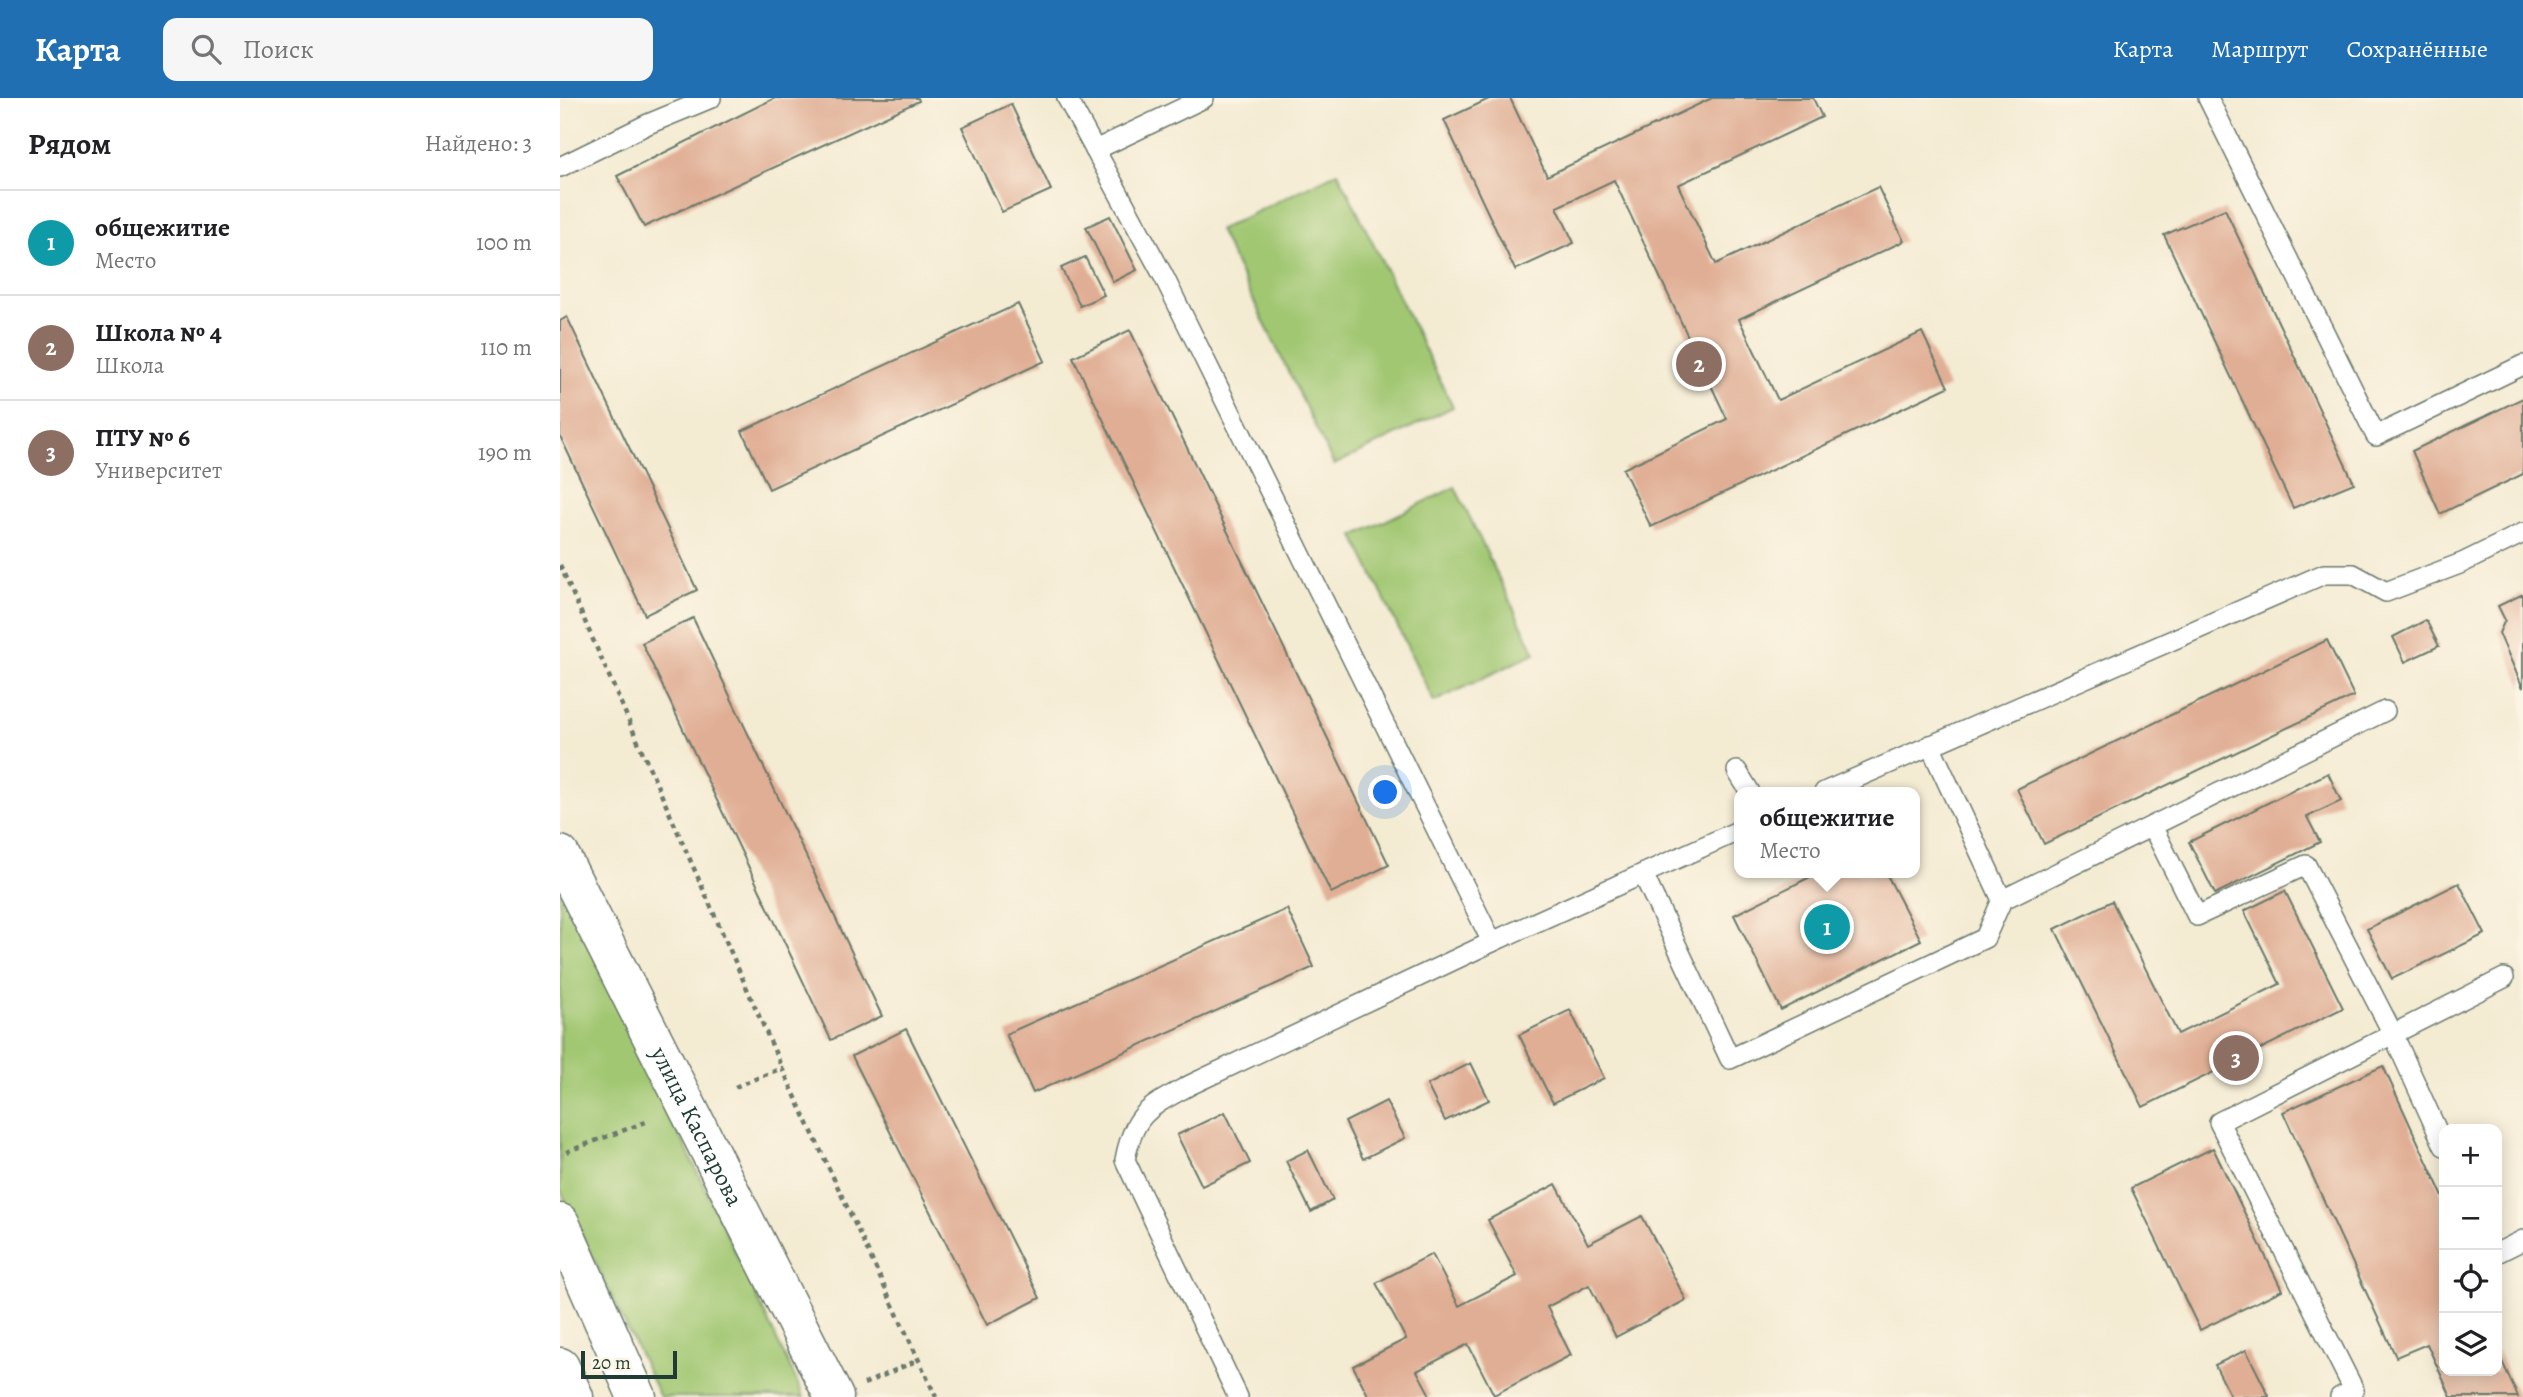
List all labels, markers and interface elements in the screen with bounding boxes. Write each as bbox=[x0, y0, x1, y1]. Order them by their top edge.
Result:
search box bbox=[163, 18, 653, 81]
text: Карта bbox=[35, 27, 121, 72]
icon: search bbox=[187, 30, 225, 68]
text: Поиск bbox=[243, 32, 314, 67]
text: Карта bbox=[2113, 33, 2173, 65]
text: Маршрут bbox=[2211, 33, 2309, 65]
text: Сохранённые bbox=[2347, 33, 2488, 65]
text: Рядом bbox=[28, 124, 111, 164]
text: Найдено: 3 bbox=[425, 128, 532, 159]
text: общежитие bbox=[95, 210, 230, 245]
text: 1 bbox=[47, 227, 55, 258]
text: 100 m bbox=[476, 227, 532, 258]
text: Место bbox=[95, 245, 156, 276]
text: Школа № 4 bbox=[95, 315, 222, 350]
text: 2 bbox=[45, 332, 57, 363]
text: 110 m bbox=[480, 332, 532, 363]
pin: 2 bbox=[1676, 338, 1722, 390]
text: Школа bbox=[95, 350, 164, 381]
text: ПТУ № 6 bbox=[95, 420, 190, 455]
text: 3 bbox=[46, 437, 56, 468]
text: 190 m bbox=[478, 437, 532, 468]
text: Университет bbox=[95, 455, 222, 486]
your location bbox=[1368, 775, 1402, 809]
popup bbox=[1734, 787, 1920, 878]
text: общежитие bbox=[1759, 800, 1895, 835]
text: Место bbox=[1759, 835, 1821, 866]
pin: 1 bbox=[1804, 901, 1850, 953]
pin: 3 bbox=[2213, 1032, 2259, 1084]
street label: улица Каспарова bbox=[643, 1040, 751, 1211]
map controls bbox=[2439, 1124, 2502, 1376]
button: + bbox=[2439, 1124, 2502, 1187]
button: − bbox=[2439, 1187, 2502, 1250]
button: locate bbox=[2439, 1250, 2502, 1313]
button: layers bbox=[2439, 1313, 2502, 1376]
scale bar bbox=[581, 1348, 677, 1380]
text: 20 m bbox=[592, 1350, 631, 1376]

